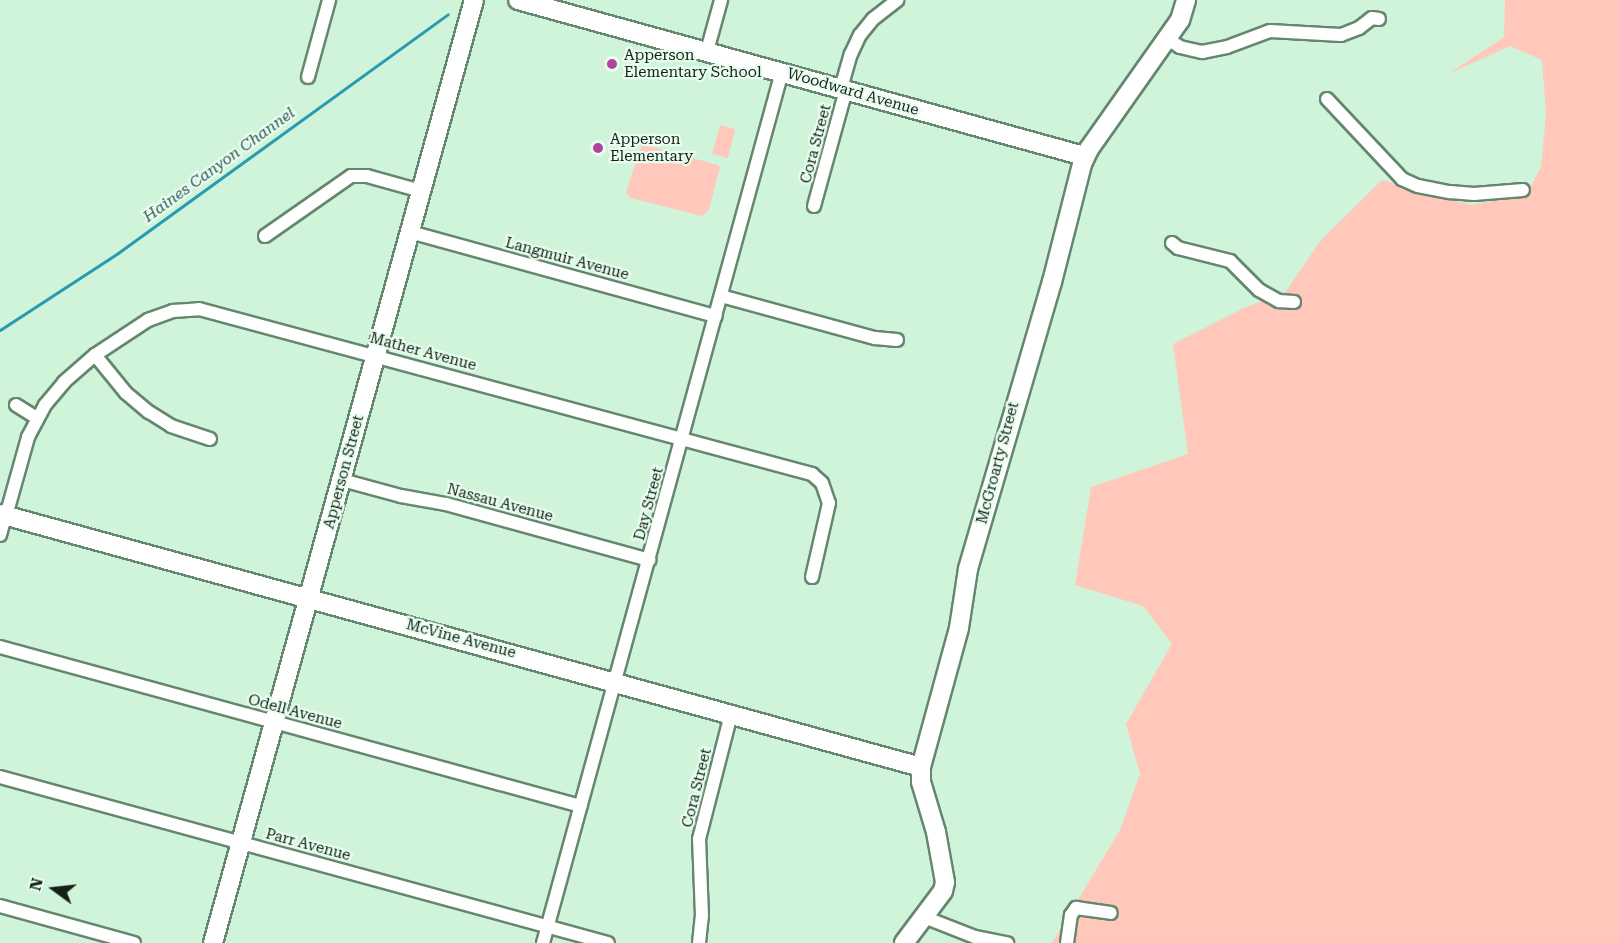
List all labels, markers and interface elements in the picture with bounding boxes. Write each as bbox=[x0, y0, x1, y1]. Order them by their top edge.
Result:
place label: Apperson Elementary School bbox=[624, 46, 762, 81]
marker: Apperson Elementary School bbox=[605, 57, 619, 71]
street label: Woodward Avenue bbox=[785, 65, 921, 119]
water label: Haines Canyon Channel bbox=[139, 103, 299, 227]
street label: Cora Street bbox=[797, 103, 835, 185]
place label: Apperson Elementary bbox=[610, 130, 693, 165]
marker: Apperson Elementary bbox=[591, 141, 605, 155]
street label: Langmuir Avenue bbox=[503, 234, 631, 284]
street label: Mather Avenue bbox=[368, 329, 478, 375]
street label: McGroarty Street bbox=[973, 400, 1023, 526]
street label: Apperson Street bbox=[320, 413, 368, 531]
street label: Day Street bbox=[631, 465, 667, 543]
street label: Nassau Avenue bbox=[445, 480, 555, 526]
street label: McVine Avenue bbox=[404, 616, 518, 662]
street label: Odell Avenue bbox=[246, 691, 344, 733]
street label: Cora Street bbox=[678, 747, 716, 829]
street label: Parr Avenue bbox=[264, 825, 352, 865]
north arrow bbox=[24, 859, 84, 919]
text: N bbox=[25, 876, 47, 893]

